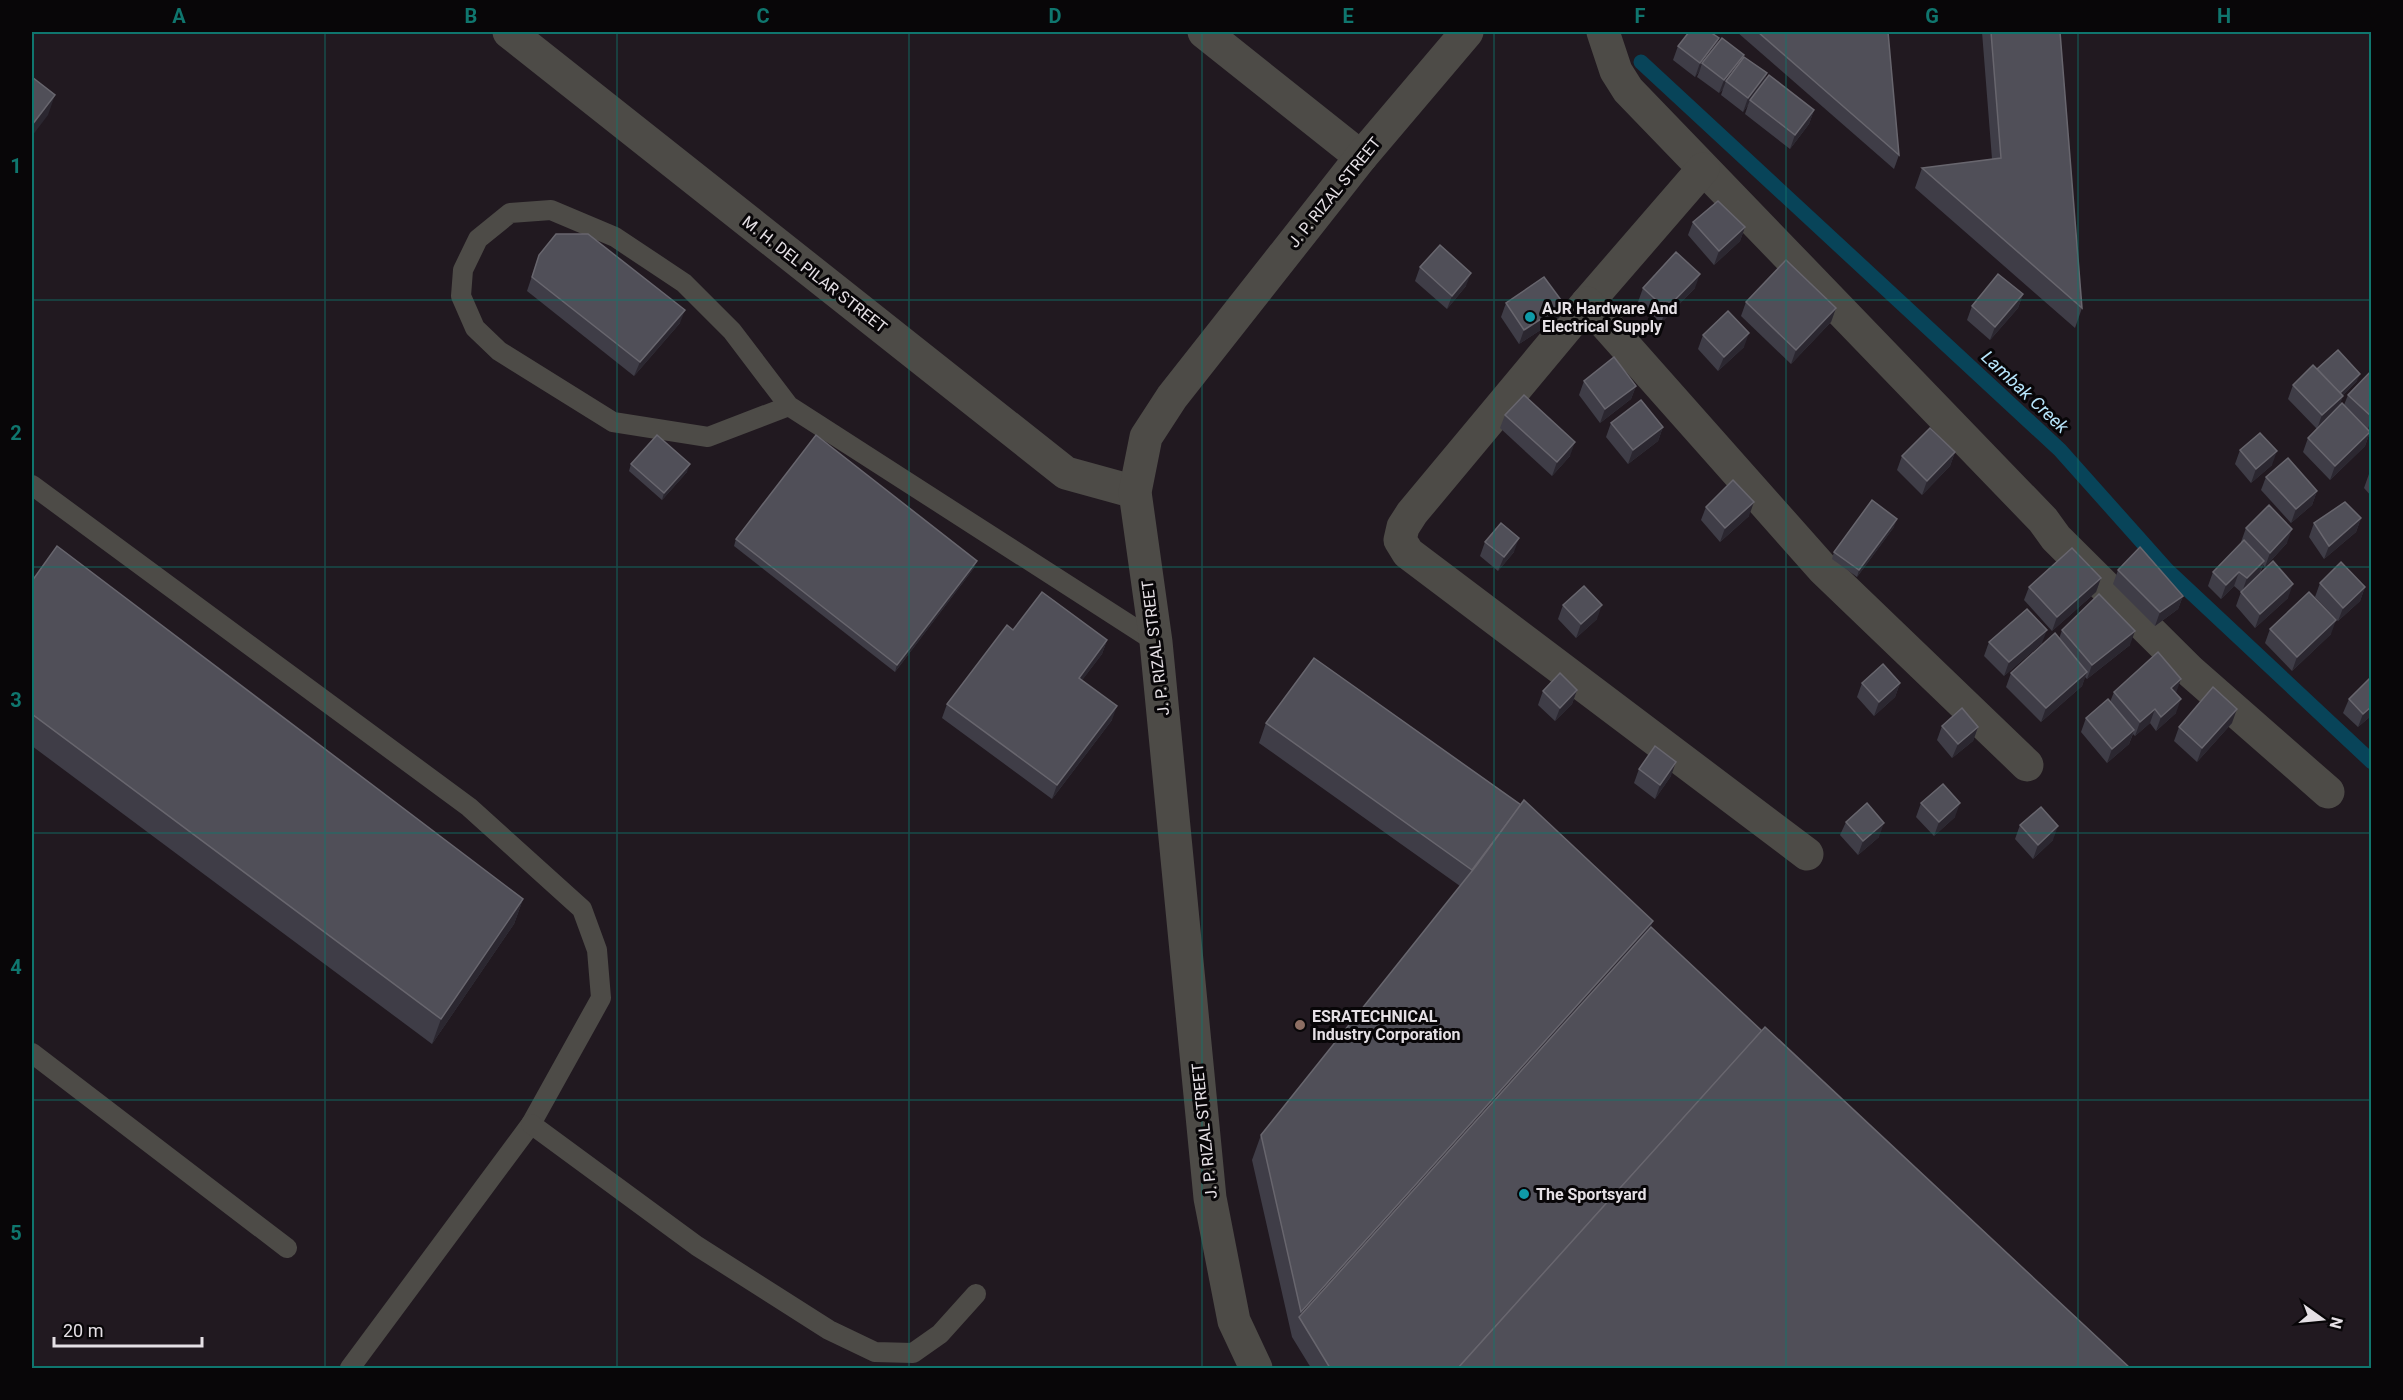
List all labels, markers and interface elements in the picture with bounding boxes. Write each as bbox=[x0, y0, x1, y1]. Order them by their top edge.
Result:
text: A bbox=[172, 4, 186, 28]
text: B bbox=[465, 4, 477, 28]
text: C bbox=[756, 4, 770, 28]
text: D bbox=[1049, 4, 1062, 28]
text: E bbox=[1342, 4, 1354, 28]
text: F bbox=[1635, 4, 1646, 28]
text: G bbox=[1925, 4, 1939, 28]
text: H bbox=[2217, 4, 2231, 28]
street label: J. P. RIZAL STREET bbox=[1284, 133, 1385, 251]
text: 1 bbox=[10, 154, 22, 178]
street label: M. H. DEL PILAR STREET bbox=[739, 212, 891, 337]
place label: AJR Hardware And Electrical Supply bbox=[1542, 299, 1678, 336]
marker: AJR Hardware And Electrical Supply bbox=[1523, 310, 1537, 324]
water label: Lambak Creek bbox=[1977, 346, 2074, 438]
text: 2 bbox=[10, 421, 22, 445]
street label: J. P. RIZAL STREET bbox=[1138, 579, 1173, 717]
text: 3 bbox=[10, 688, 22, 712]
text: 4 bbox=[10, 955, 22, 979]
place label: ESRATECHNICAL Industry Corporation bbox=[1312, 1007, 1461, 1044]
marker: ESRATECHNICAL Industry Corporation bbox=[1293, 1018, 1307, 1032]
street label: J. P. RIZAL STREET bbox=[1188, 1062, 1221, 1200]
place label: The Sportsyard bbox=[1536, 1185, 1646, 1204]
marker: The Sportsyard bbox=[1517, 1187, 1531, 1201]
text: 5 bbox=[10, 1221, 22, 1245]
north arrow bbox=[2292, 1289, 2352, 1349]
scale bar bbox=[54, 1310, 202, 1348]
text: N bbox=[2325, 1315, 2347, 1331]
text: 20 m bbox=[63, 1320, 103, 1341]

